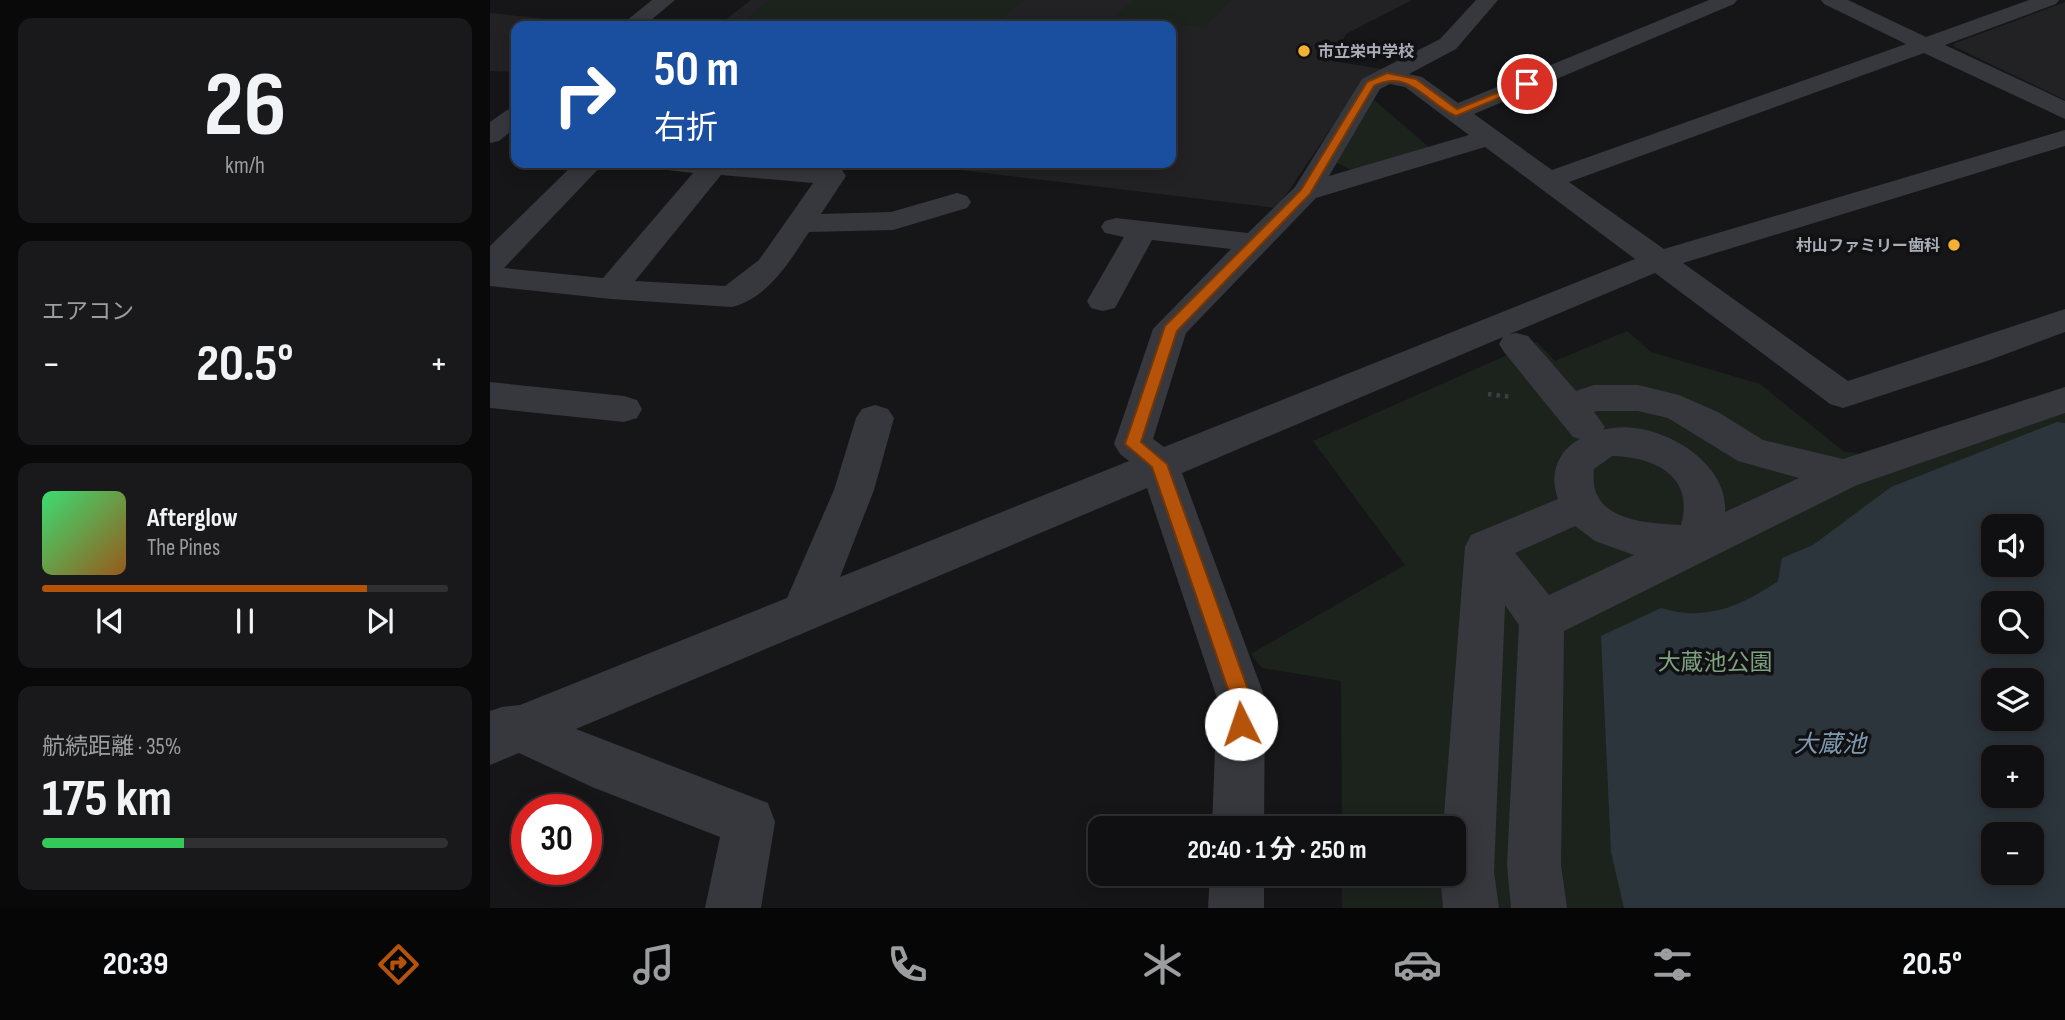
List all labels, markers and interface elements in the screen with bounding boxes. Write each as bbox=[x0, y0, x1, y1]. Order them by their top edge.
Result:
text: 50 m bbox=[654, 41, 739, 100]
marker: 市立栄中学校 bbox=[1296, 43, 1312, 59]
place label: 市立栄中学校 bbox=[1318, 43, 1414, 62]
icon: right bbox=[539, 49, 630, 140]
text: 26 bbox=[204, 52, 286, 161]
pin bbox=[1497, 54, 1557, 114]
icon: arrive bbox=[1508, 65, 1546, 103]
text: 右折 bbox=[654, 109, 718, 148]
text: km/h bbox=[225, 152, 265, 180]
place label: 村山ファミリー歯科 bbox=[1796, 236, 1940, 256]
marker: 村山ファミリー歯科 bbox=[1946, 237, 1962, 253]
text: エアコン bbox=[42, 298, 134, 326]
text: 20.5° bbox=[196, 333, 294, 396]
text: − bbox=[42, 342, 61, 387]
text: + bbox=[429, 342, 448, 387]
text: Afterglow bbox=[147, 503, 238, 534]
map controls bbox=[1981, 514, 2044, 885]
button: sound bbox=[1981, 514, 2044, 577]
text: The Pines bbox=[147, 534, 220, 562]
button: search bbox=[1981, 591, 2044, 654]
icon: previous bbox=[91, 602, 129, 640]
icon: pause bbox=[226, 602, 264, 640]
icon: next bbox=[361, 602, 399, 640]
park label: 大蔵池公園 bbox=[1658, 649, 1773, 677]
button: layers bbox=[1981, 668, 2044, 731]
position arrow bbox=[1204, 687, 1278, 761]
water label: 大蔵池 bbox=[1794, 730, 1868, 759]
text: 航続距離 · 35% bbox=[42, 733, 181, 761]
button: + bbox=[1981, 745, 2044, 808]
text: 175 km bbox=[42, 768, 172, 831]
speed limit sign: 30 bbox=[511, 794, 602, 885]
button: − bbox=[1981, 822, 2044, 885]
text: 20:40 · 1 分 · 250 m bbox=[1187, 835, 1367, 866]
icon: directions bbox=[374, 940, 423, 989]
icon: music bbox=[629, 940, 678, 989]
icon: phone bbox=[883, 940, 932, 989]
icon: climate bbox=[1138, 940, 1187, 989]
icon: car bbox=[1393, 940, 1442, 989]
icon: filters bbox=[1648, 940, 1697, 989]
text: 20:39 bbox=[103, 945, 168, 984]
text: 20.5° bbox=[1902, 945, 1962, 984]

